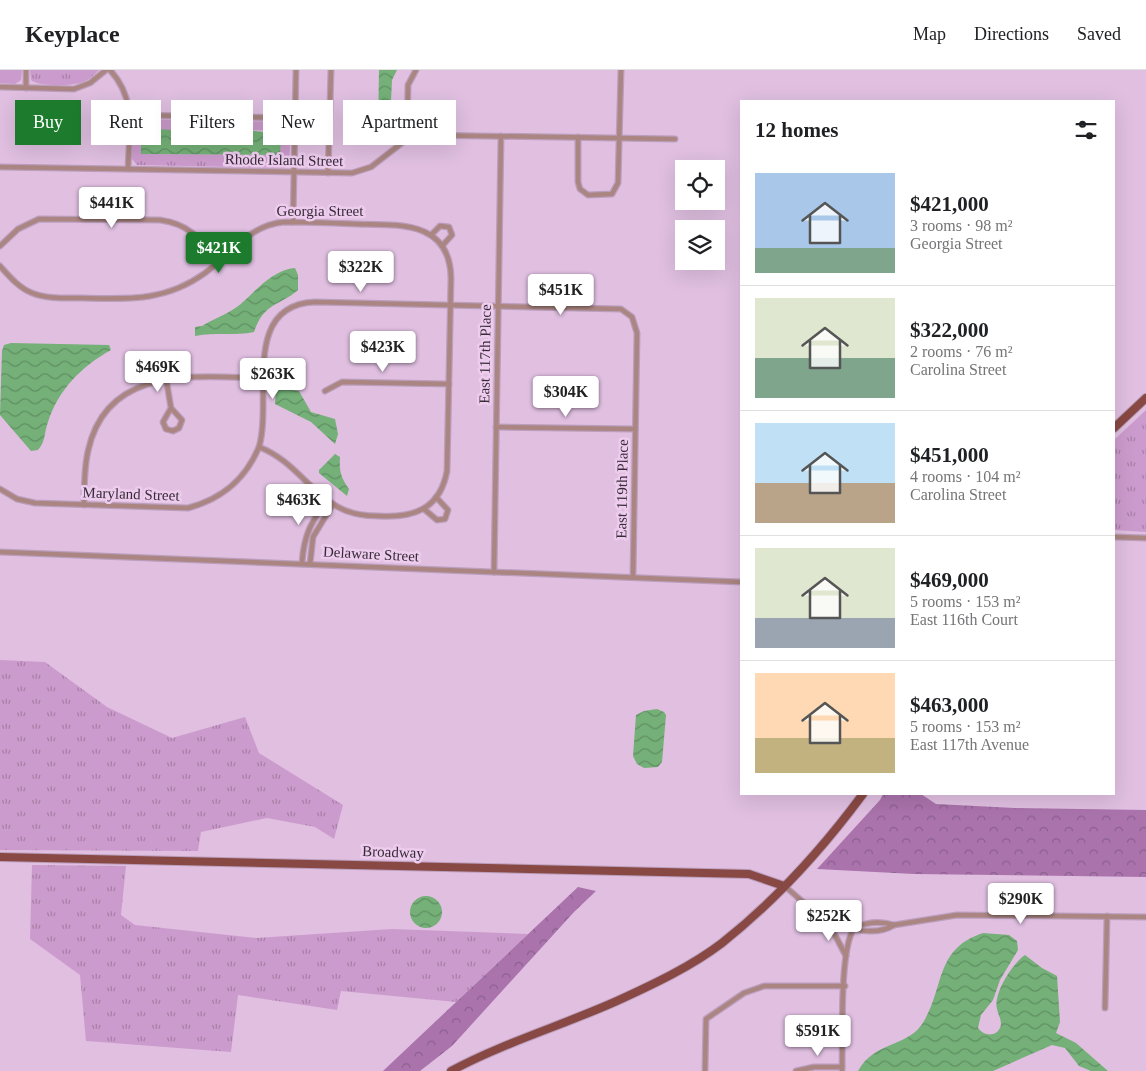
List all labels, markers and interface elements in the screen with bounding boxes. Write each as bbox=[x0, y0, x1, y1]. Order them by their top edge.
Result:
text: Keyplace bbox=[25, 21, 120, 47]
text: Map bbox=[913, 24, 946, 44]
text: Directions bbox=[974, 24, 1049, 44]
text: Saved bbox=[1077, 24, 1121, 44]
chip: Buy bbox=[15, 100, 81, 145]
chip: Rent bbox=[91, 100, 161, 145]
chip: Filters bbox=[171, 100, 253, 145]
chip: New bbox=[263, 100, 333, 145]
chip: Apartment bbox=[343, 100, 456, 145]
icon: filters bbox=[1072, 116, 1100, 144]
text: 12 homes bbox=[755, 118, 838, 142]
street label: Rhode Island Street bbox=[225, 151, 344, 169]
map controls bbox=[675, 160, 725, 270]
button: locate bbox=[675, 160, 725, 210]
pin: $441K bbox=[77, 186, 147, 229]
text: $421,000 bbox=[910, 192, 989, 216]
icon: home bbox=[795, 193, 855, 253]
text: $441K bbox=[90, 194, 134, 211]
street label: Georgia Street bbox=[277, 203, 364, 219]
text: 3 rooms · 98 m² bbox=[910, 217, 1013, 234]
button: layers bbox=[675, 220, 725, 270]
pin: $421K bbox=[184, 232, 254, 274]
text: Georgia Street bbox=[910, 235, 1003, 252]
text: $421K bbox=[197, 239, 241, 256]
pin: $322K bbox=[326, 250, 396, 293]
text: $322K bbox=[339, 258, 383, 275]
pin: $451K bbox=[526, 274, 596, 316]
text: $451K bbox=[539, 281, 583, 298]
street label: East 117th Place bbox=[476, 304, 494, 404]
icon: home bbox=[795, 318, 855, 378]
text: $322,000 bbox=[910, 318, 989, 342]
pin: $423K bbox=[348, 330, 418, 373]
text: $423K bbox=[361, 338, 405, 355]
text: 2 rooms · 76 m² bbox=[910, 343, 1013, 360]
pin: $469K bbox=[123, 350, 193, 393]
text: $469K bbox=[136, 358, 180, 375]
pin: $263K bbox=[238, 358, 308, 400]
text: Carolina Street bbox=[910, 361, 1006, 378]
text: $263K bbox=[251, 365, 295, 382]
pin: $304K bbox=[531, 376, 601, 418]
text: $304K bbox=[544, 383, 588, 400]
street label: East 119th Place bbox=[613, 439, 631, 539]
icon: home bbox=[795, 443, 855, 503]
text: $451,000 bbox=[910, 443, 989, 467]
text: 4 rooms · 104 m² bbox=[910, 468, 1021, 485]
street label: Maryland Street bbox=[82, 484, 181, 504]
pin: $463K bbox=[264, 484, 334, 526]
text: Carolina Street bbox=[910, 486, 1006, 503]
text: $463K bbox=[277, 491, 321, 508]
street label: Delaware Street bbox=[323, 543, 420, 565]
icon: home bbox=[795, 568, 855, 628]
text: $469,000 bbox=[910, 568, 989, 592]
text: 5 rooms · 153 m² bbox=[910, 593, 1021, 610]
text: East 116th Court bbox=[910, 611, 1018, 628]
icon: home bbox=[795, 693, 855, 753]
text: $463,000 bbox=[910, 693, 989, 717]
text: 5 rooms · 153 m² bbox=[910, 718, 1021, 735]
text: East 117th Avenue bbox=[910, 736, 1029, 753]
street label: Broadway bbox=[362, 843, 425, 861]
pin: $290K bbox=[986, 882, 1056, 925]
text: $290K bbox=[999, 890, 1043, 907]
pin: $252K bbox=[794, 900, 864, 942]
text: $252K bbox=[807, 907, 851, 924]
pin: $591K bbox=[783, 1014, 853, 1057]
text: $591K bbox=[796, 1022, 840, 1039]

